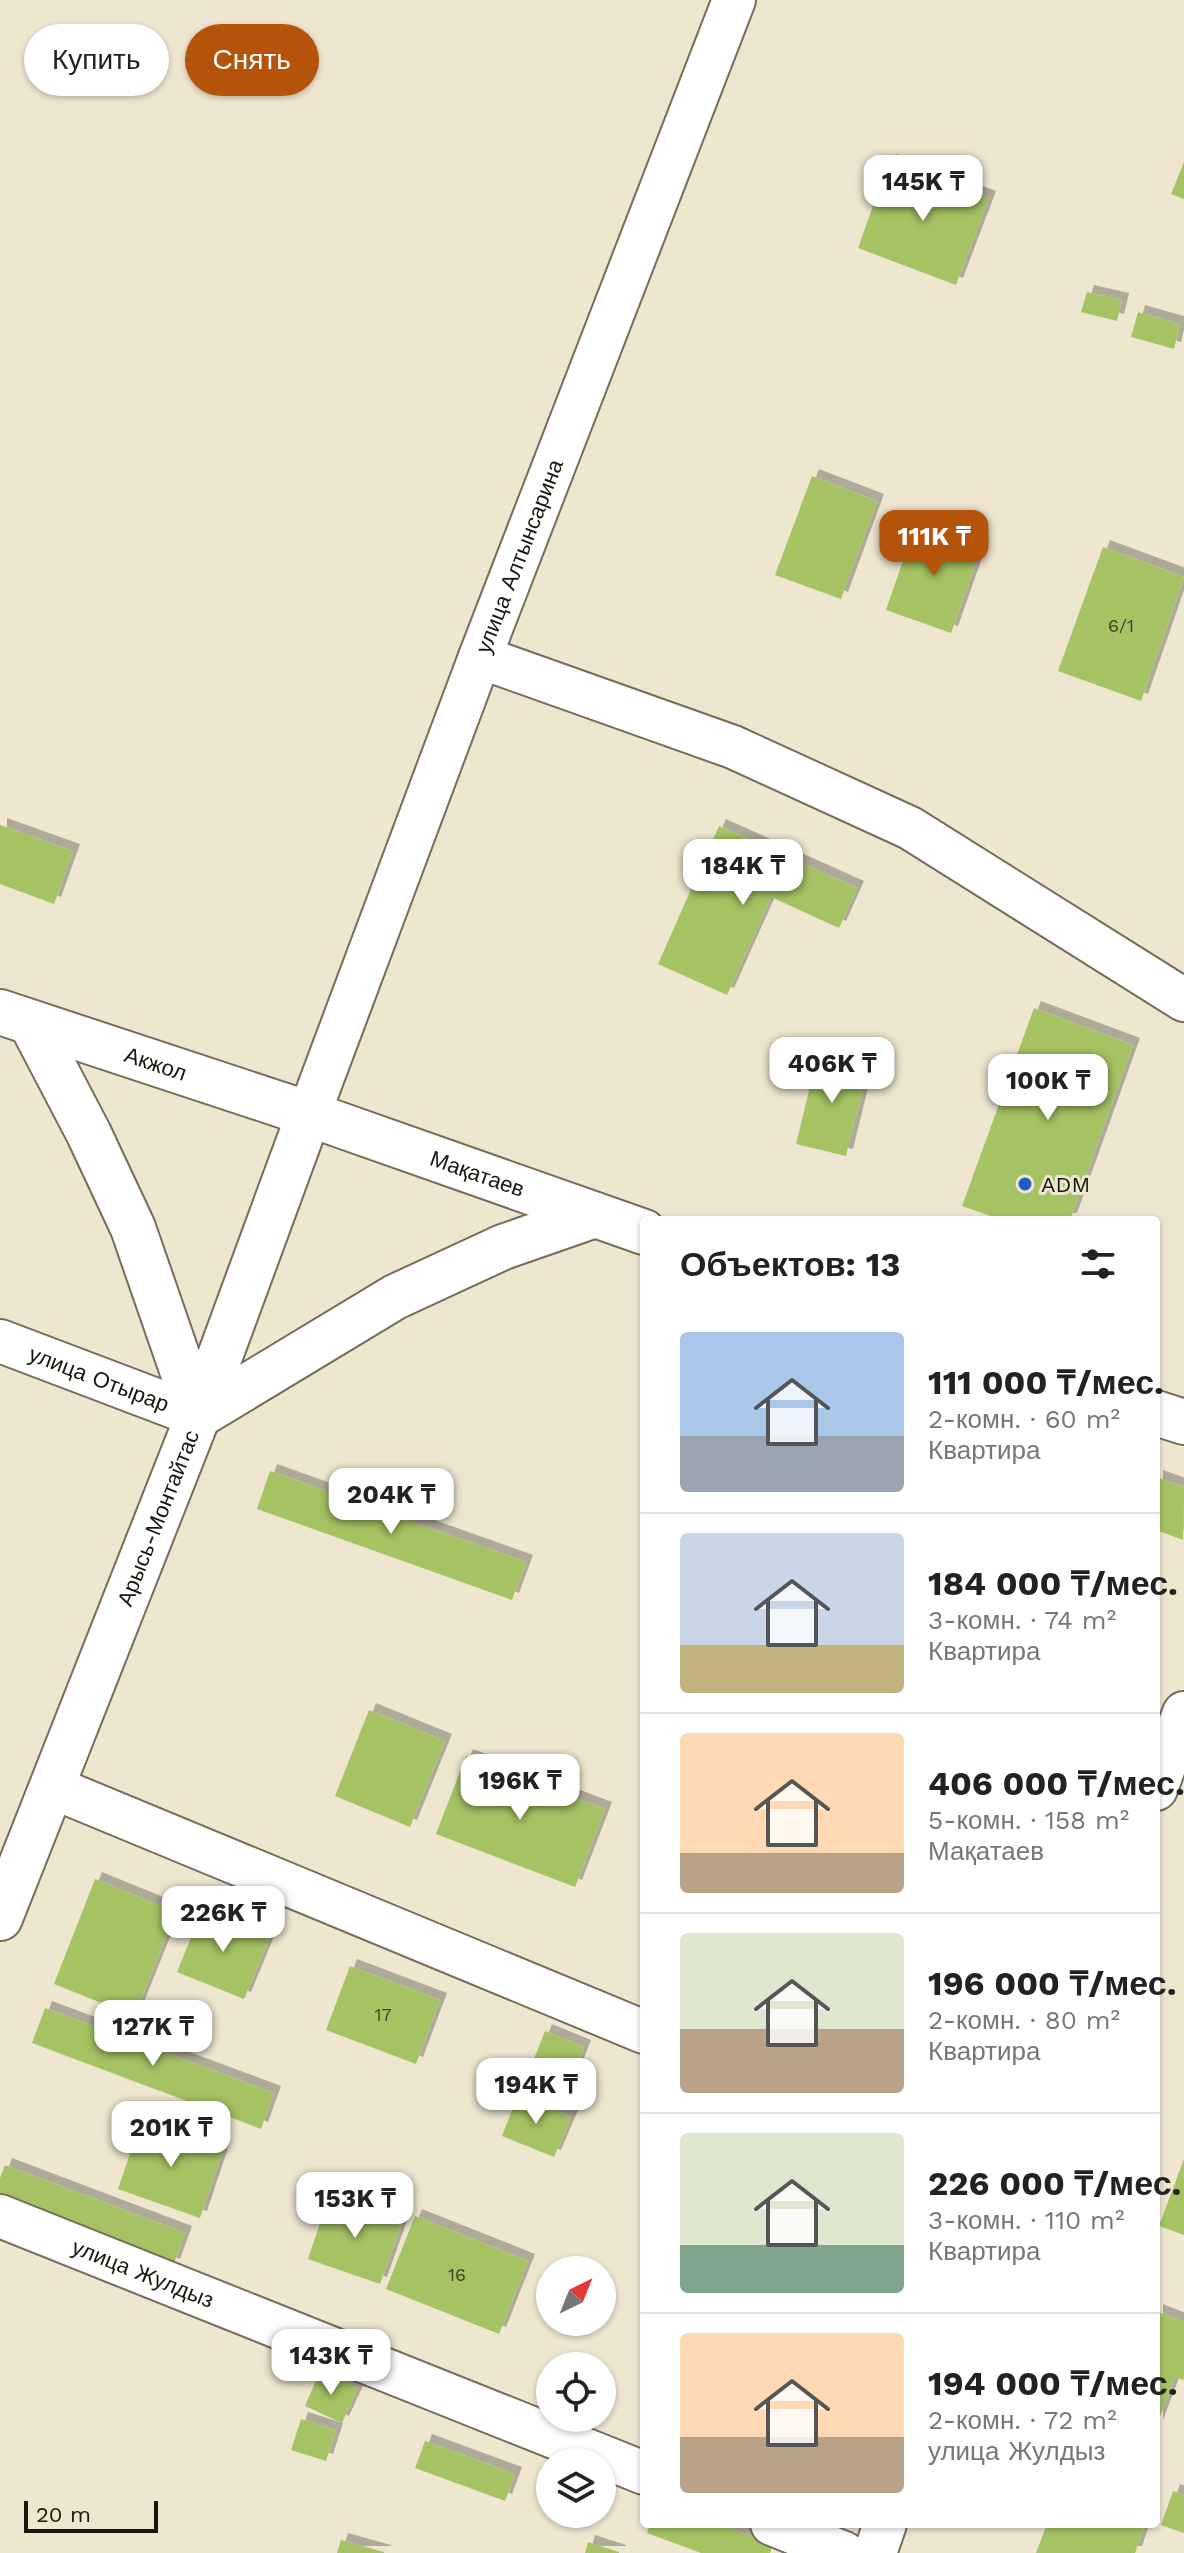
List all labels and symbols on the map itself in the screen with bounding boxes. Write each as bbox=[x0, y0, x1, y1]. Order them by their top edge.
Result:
pin: 145K ₸ bbox=[858, 155, 988, 223]
street label: улица Алтынсарина bbox=[471, 455, 568, 657]
pin: 111K ₸ bbox=[869, 510, 999, 578]
house number: 6/1 bbox=[1108, 615, 1134, 636]
pin: 184K ₸ bbox=[678, 839, 808, 907]
pin: 406K ₸ bbox=[767, 1037, 897, 1105]
street label: Акжол bbox=[121, 1042, 190, 1086]
pin: 100K ₸ bbox=[983, 1054, 1113, 1122]
street label: Мақатаев bbox=[427, 1146, 528, 1202]
place label: ADM bbox=[1041, 1172, 1090, 1197]
marker: ADM bbox=[1016, 1175, 1034, 1193]
street label: улица Отырар bbox=[25, 1341, 172, 1417]
street label: Арысь-Монтайтас bbox=[112, 1427, 204, 1610]
pin: 204K ₸ bbox=[326, 1468, 456, 1536]
pin: 196K ₸ bbox=[455, 1754, 585, 1822]
pin: 226K ₸ bbox=[158, 1886, 288, 1954]
pin: 127K ₸ bbox=[88, 2000, 218, 2068]
house number: 17 bbox=[374, 2004, 392, 2025]
pin: 194K ₸ bbox=[471, 2058, 601, 2126]
pin: 201K ₸ bbox=[106, 2101, 236, 2169]
pin: 153K ₸ bbox=[290, 2172, 420, 2240]
street label: улица Жулдыз bbox=[68, 2234, 217, 2313]
north arrow bbox=[536, 2256, 616, 2336]
house number: 16 bbox=[448, 2264, 466, 2285]
pin: 143K ₸ bbox=[266, 2329, 396, 2397]
scale bar bbox=[24, 2497, 158, 2533]

